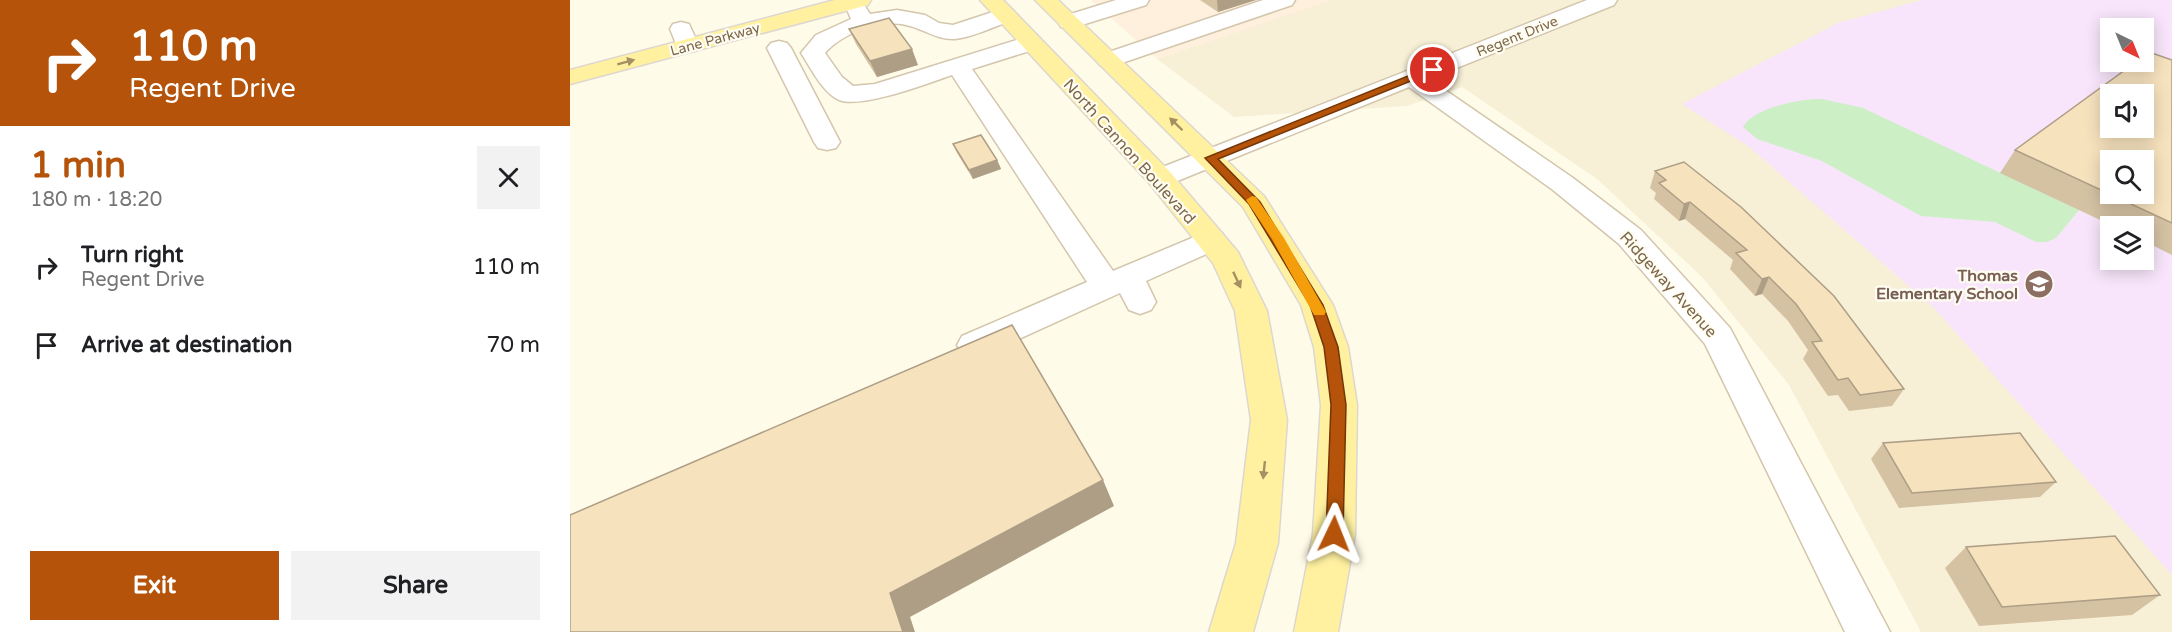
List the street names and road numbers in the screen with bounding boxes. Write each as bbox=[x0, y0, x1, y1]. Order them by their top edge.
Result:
street label: Regent Drive bbox=[1474, 12, 1561, 61]
street label: Lane Parkway bbox=[668, 19, 762, 60]
street label: North Cannon Boulevard bbox=[1059, 75, 1200, 228]
street label: Ridgeway Avenue bbox=[1615, 227, 1721, 342]

